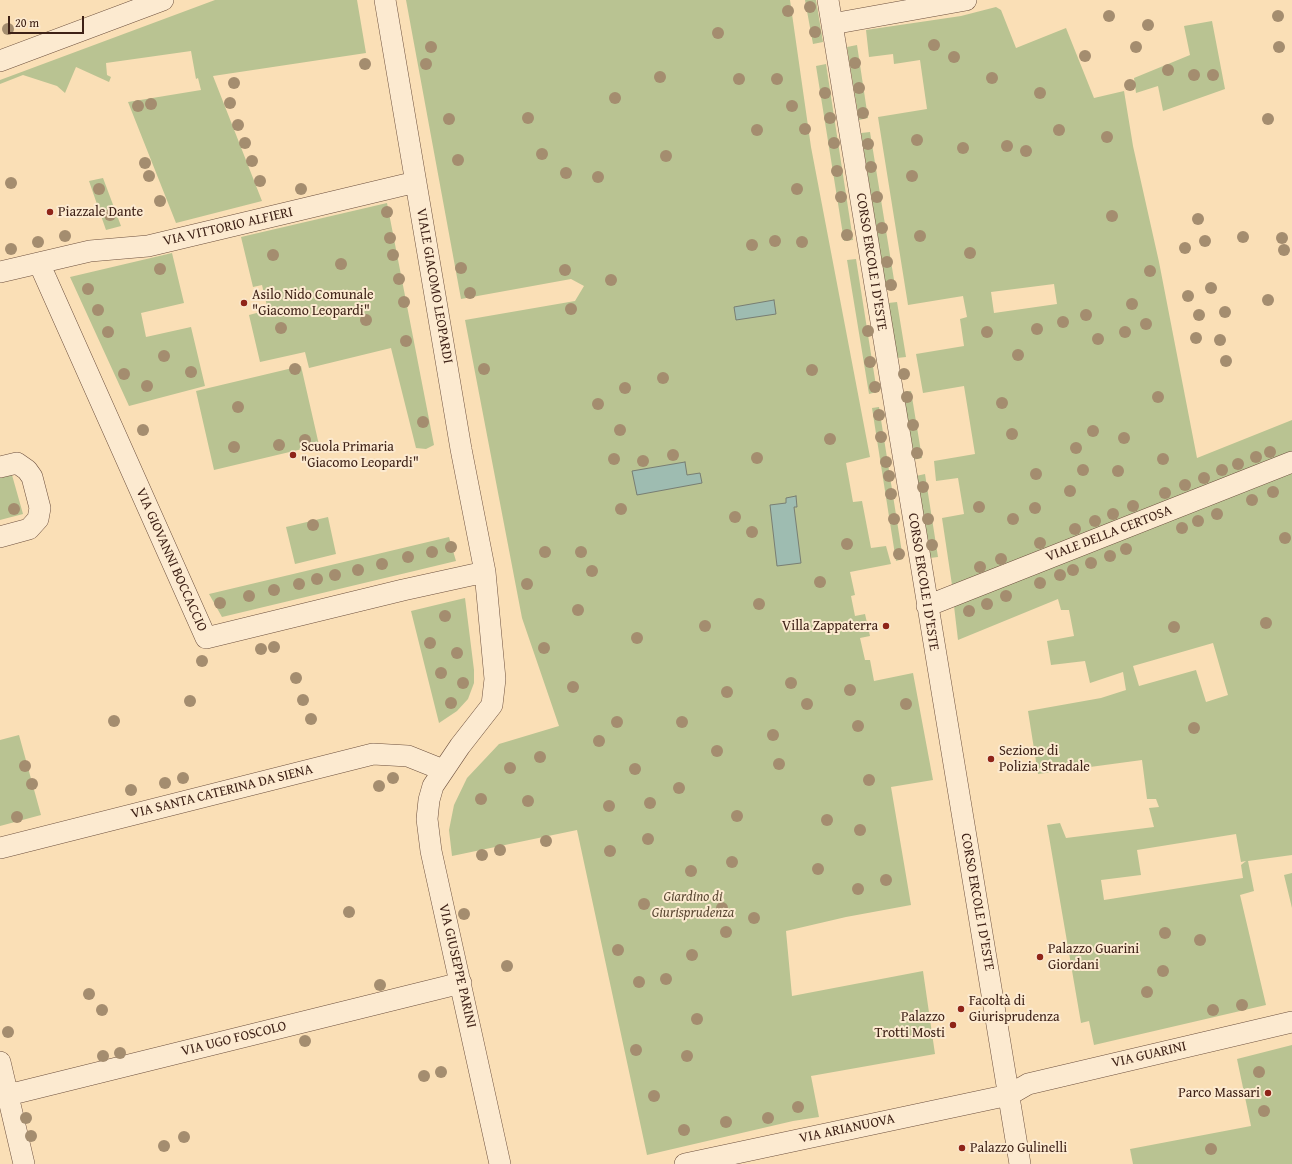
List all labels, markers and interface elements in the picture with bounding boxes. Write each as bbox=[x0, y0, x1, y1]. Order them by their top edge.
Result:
scale bar bbox=[10, 8, 86, 34]
text: 20 m bbox=[15, 14, 39, 31]
street label: CORSO ERCOLE I D'ESTE bbox=[852, 192, 890, 332]
place label: Piazzale Dante bbox=[58, 204, 143, 220]
street label: VIA VITTORIO ALFIERI bbox=[162, 204, 294, 250]
marker: Piazzale Dante bbox=[45, 207, 55, 217]
street label: VIALE GIACOMO LEOPARDI bbox=[412, 207, 456, 365]
place label: Asilo Nido Comunale "Giacomo Leopardi" bbox=[252, 287, 374, 320]
marker: Asilo Nido Comunale "Giacomo Leopardi" bbox=[239, 298, 249, 308]
place label: Scuola Primaria "Giacomo Leopardi" bbox=[301, 439, 419, 472]
marker: Scuola Primaria "Giacomo Leopardi" bbox=[288, 450, 298, 460]
street label: VIA GIOVANNI BOCCACCIO bbox=[132, 486, 210, 634]
street label: VIALE DELLA CERTOSA bbox=[1043, 502, 1175, 566]
street label: CORSO ERCOLE I D'ESTE bbox=[904, 512, 942, 652]
place label: Villa Zappaterra bbox=[782, 618, 878, 634]
marker: Villa Zappaterra bbox=[881, 621, 891, 631]
place label: Sezione di Polizia Stradale bbox=[999, 743, 1090, 776]
marker: Sezione di Polizia Stradale bbox=[986, 754, 996, 764]
street label: VIA SANTA CATERINA DA SIENA bbox=[129, 761, 315, 823]
street label: CORSO ERCOLE I D'ESTE bbox=[957, 832, 997, 972]
park label: Giardino di Giurisprudenza bbox=[652, 889, 734, 922]
street label: VIA GIUSEPPE PARINI bbox=[435, 902, 479, 1030]
place label: Palazzo Guarini Giordani bbox=[1048, 941, 1139, 974]
marker: Palazzo Guarini Giordani bbox=[1035, 952, 1045, 962]
place label: Facoltà di Giurisprudenza bbox=[969, 993, 1060, 1026]
marker: Facoltà di Giurisprudenza bbox=[956, 1004, 966, 1014]
place label: Palazzo Trotti Mosti bbox=[875, 1009, 945, 1042]
street label: VIA UGO FOSCOLO bbox=[180, 1018, 288, 1060]
marker: Palazzo Trotti Mosti bbox=[948, 1020, 958, 1030]
street label: VIA GUARINI bbox=[1110, 1038, 1188, 1072]
place label: Parco Massari bbox=[1178, 1085, 1260, 1101]
marker: Parco Massari bbox=[1263, 1088, 1273, 1098]
street label: VIA ARIANUOVA bbox=[798, 1111, 896, 1147]
place label: Palazzo Gulinelli bbox=[970, 1140, 1067, 1156]
marker: Palazzo Gulinelli bbox=[957, 1143, 967, 1153]

